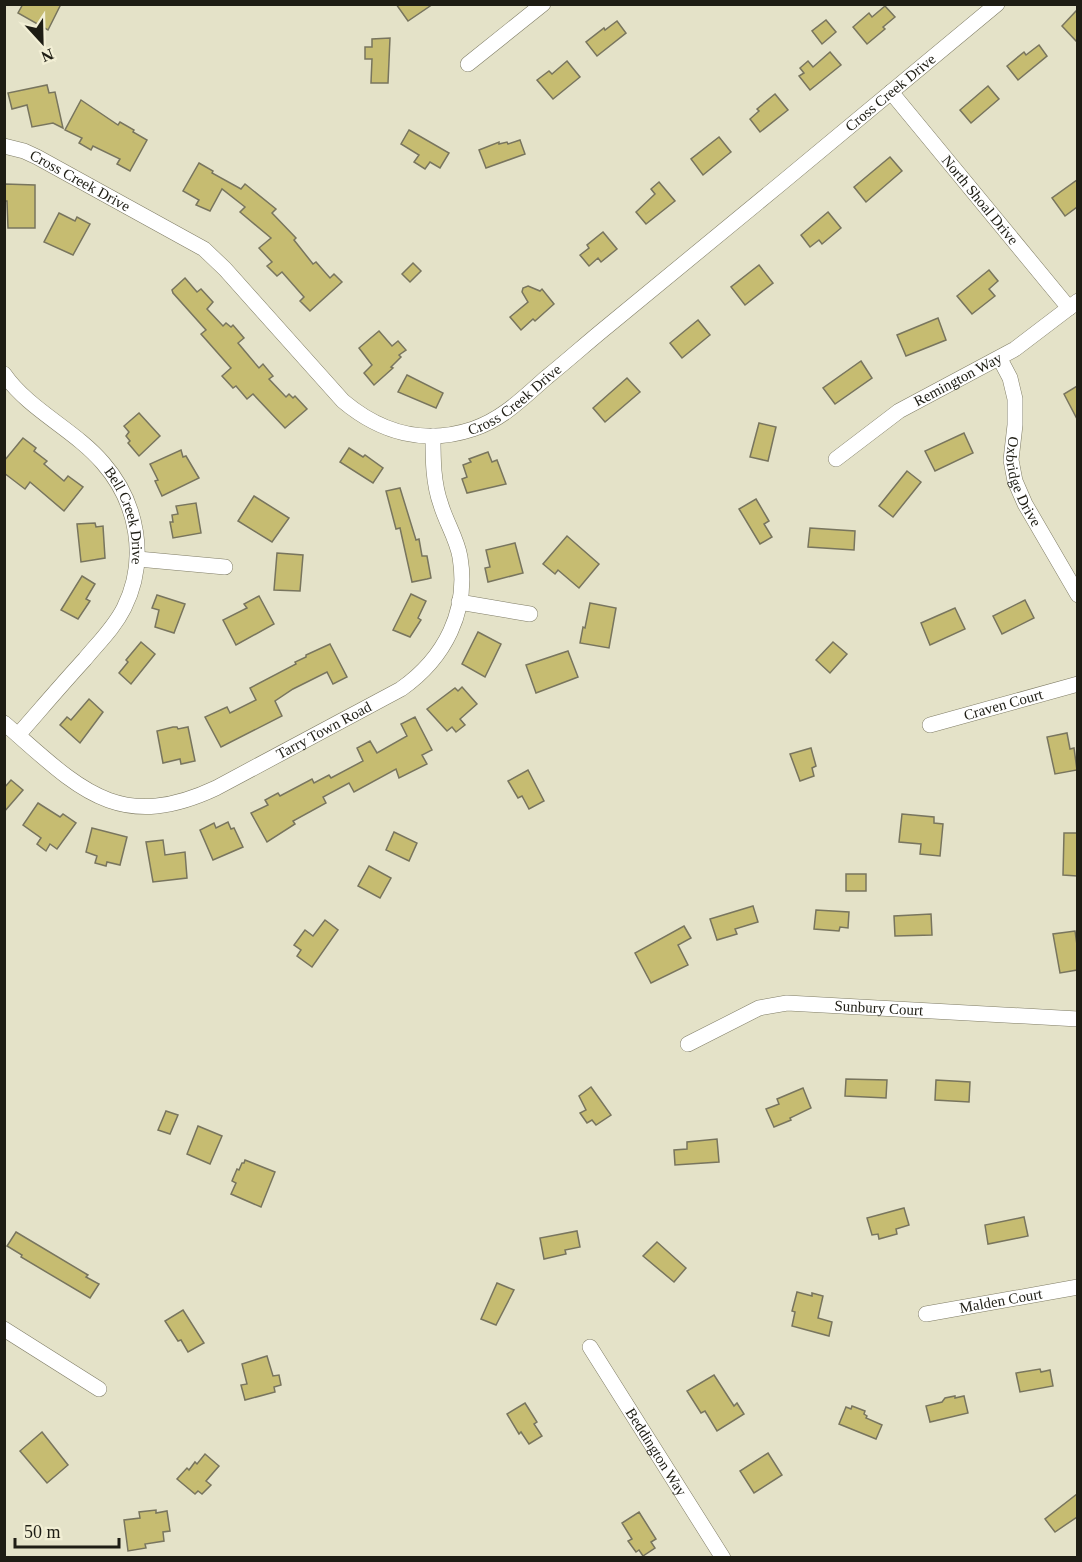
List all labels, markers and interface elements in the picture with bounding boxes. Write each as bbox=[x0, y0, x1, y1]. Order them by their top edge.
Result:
north arrow bbox=[12, 12, 72, 72]
text: N bbox=[38, 45, 56, 66]
street label: Cross Creek Drive bbox=[842, 50, 939, 134]
street label: Cross Creek Drive bbox=[27, 147, 133, 215]
street label: North Shoal Drive bbox=[939, 152, 1022, 248]
street label: Remington Way bbox=[911, 349, 1005, 410]
street label: Cross Creek Drive bbox=[466, 361, 564, 438]
street label: Oxbridge Drive bbox=[1003, 436, 1044, 530]
street label: Bell Creek Drive bbox=[101, 464, 145, 565]
street label: Craven Court bbox=[962, 686, 1045, 723]
street label: Tarry Town Road bbox=[274, 698, 374, 762]
street label: Sunbury Court bbox=[834, 998, 924, 1019]
street label: Malden Court bbox=[958, 1285, 1044, 1316]
street label: Beddington Way bbox=[623, 1405, 690, 1499]
scale bar bbox=[15, 1511, 118, 1549]
text: 50 m bbox=[24, 1522, 61, 1542]

